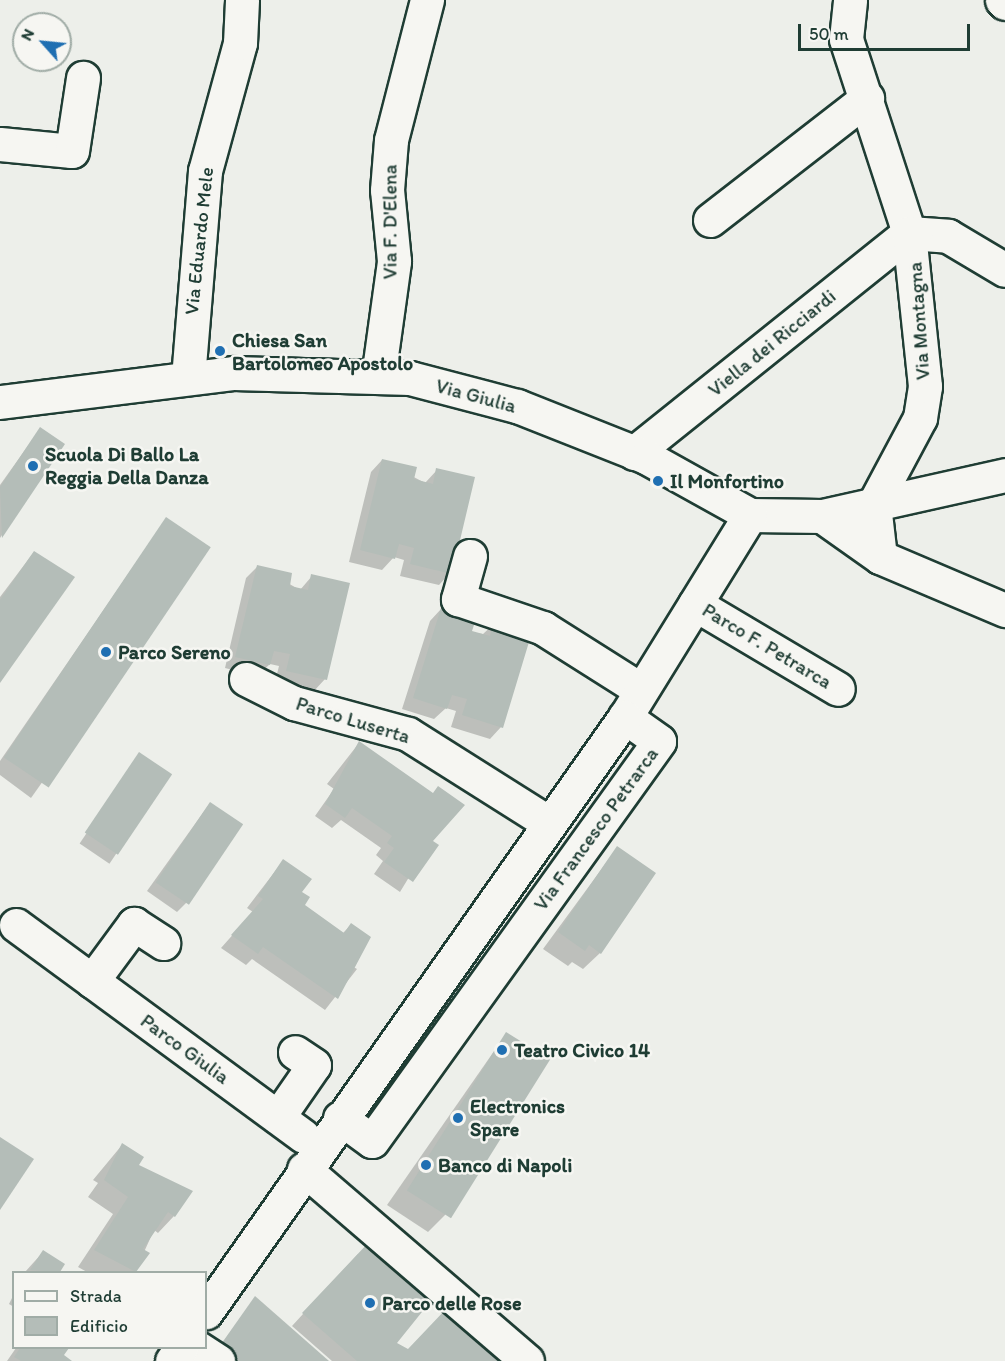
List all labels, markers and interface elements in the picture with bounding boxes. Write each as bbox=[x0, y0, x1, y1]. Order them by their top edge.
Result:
north arrow bbox=[12, 12, 72, 72]
scale bar bbox=[801, 12, 974, 50]
text: 50 m bbox=[809, 23, 849, 45]
text: N bbox=[16, 25, 38, 44]
street label: Via F. D'Elena bbox=[378, 165, 402, 279]
street label: Via Eduardo Mele bbox=[179, 166, 219, 316]
street label: Via Montagna bbox=[903, 261, 935, 381]
street label: Viella dei Ricciardi bbox=[703, 284, 841, 402]
place label: Chiesa San Bartolomeo Apostolo bbox=[232, 328, 414, 375]
marker: Chiesa San Bartolomeo Apostolo bbox=[213, 344, 227, 358]
street label: Via Giulia bbox=[433, 374, 519, 418]
place label: Scuola Di Ballo La Reggia Della Danza bbox=[45, 442, 209, 489]
marker: Scuola Di Ballo La Reggia Della Danza bbox=[26, 459, 40, 473]
place label: Il Monfortino bbox=[670, 469, 784, 493]
marker: Il Monfortino bbox=[651, 474, 665, 488]
street label: Parco F. Petrarca bbox=[698, 598, 836, 694]
place label: Parco Sereno bbox=[118, 640, 230, 664]
marker: Parco Sereno bbox=[99, 645, 113, 659]
street label: Parco Luserta bbox=[293, 691, 413, 749]
street label: Via Francesco Petrarca bbox=[529, 743, 663, 915]
street label: Parco Giulia bbox=[136, 1009, 234, 1089]
place label: Teatro Civico 14 bbox=[514, 1038, 650, 1062]
marker: Teatro Civico 14 bbox=[495, 1043, 509, 1057]
place label: Electronics Spare bbox=[470, 1094, 565, 1141]
marker: Electronics Spare bbox=[451, 1111, 465, 1125]
place label: Banco di Napoli bbox=[438, 1153, 572, 1177]
marker: Banco di Napoli bbox=[419, 1158, 433, 1172]
legend bbox=[12, 1271, 207, 1349]
text: Strada bbox=[70, 1285, 122, 1307]
place label: Parco delle Rose bbox=[382, 1291, 521, 1315]
marker: Parco delle Rose bbox=[363, 1296, 377, 1310]
text: Edificio bbox=[70, 1315, 128, 1337]

